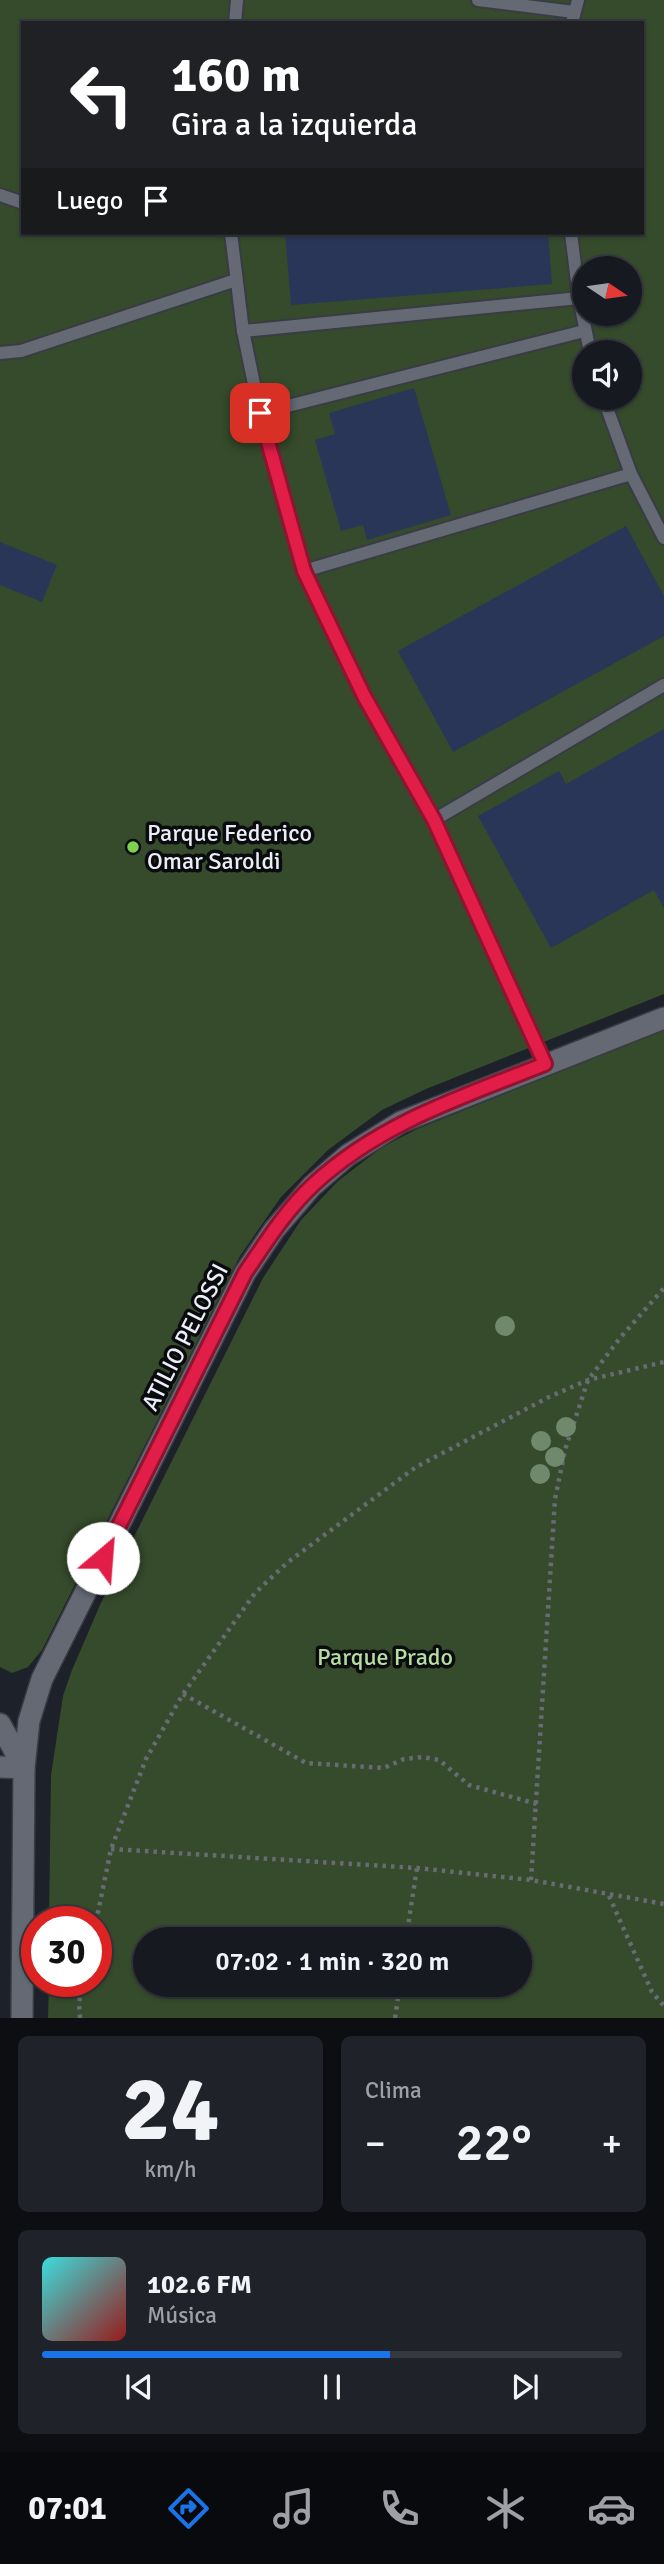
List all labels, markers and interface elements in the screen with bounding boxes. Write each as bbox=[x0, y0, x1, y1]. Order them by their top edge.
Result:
text: 160 m bbox=[171, 45, 301, 105]
icon: left bbox=[56, 49, 147, 140]
text: Gira a la izquierda bbox=[171, 105, 418, 144]
icon: arrive bbox=[137, 182, 175, 220]
text: Luego bbox=[56, 185, 123, 217]
north arrow bbox=[572, 256, 642, 326]
map controls bbox=[572, 256, 642, 410]
button: sound bbox=[572, 340, 642, 410]
pin bbox=[230, 383, 290, 443]
icon: arrive bbox=[241, 394, 279, 432]
place label: Parque Federico Omar Saroldi bbox=[147, 818, 312, 876]
marker: Parque Federico Omar Saroldi bbox=[125, 839, 141, 855]
street label: ATILIO PELOSSI bbox=[135, 1258, 235, 1416]
position arrow bbox=[66, 1521, 140, 1595]
park label: Parque Prado bbox=[317, 1642, 453, 1672]
speed limit sign: 30 bbox=[21, 1906, 112, 1997]
text: 07:02 · 1 min · 320 m bbox=[216, 1946, 449, 1978]
text: 24 bbox=[121, 2053, 220, 2166]
text: Clima bbox=[365, 2076, 422, 2105]
text: 22° bbox=[455, 2111, 532, 2175]
text: − bbox=[365, 2120, 386, 2167]
text: + bbox=[601, 2120, 622, 2167]
text: km/h bbox=[144, 2155, 197, 2184]
text: 102.6 FM bbox=[147, 2269, 252, 2301]
text: Música bbox=[147, 2301, 217, 2330]
icon: previous bbox=[120, 2368, 158, 2406]
icon: pause bbox=[313, 2368, 351, 2406]
icon: next bbox=[506, 2368, 544, 2406]
icon: directions bbox=[164, 2484, 213, 2533]
icon: music bbox=[269, 2484, 318, 2533]
icon: phone bbox=[375, 2484, 424, 2533]
icon: climate bbox=[481, 2484, 530, 2533]
icon: car bbox=[587, 2484, 636, 2533]
text: 07:01 bbox=[28, 2489, 107, 2528]

